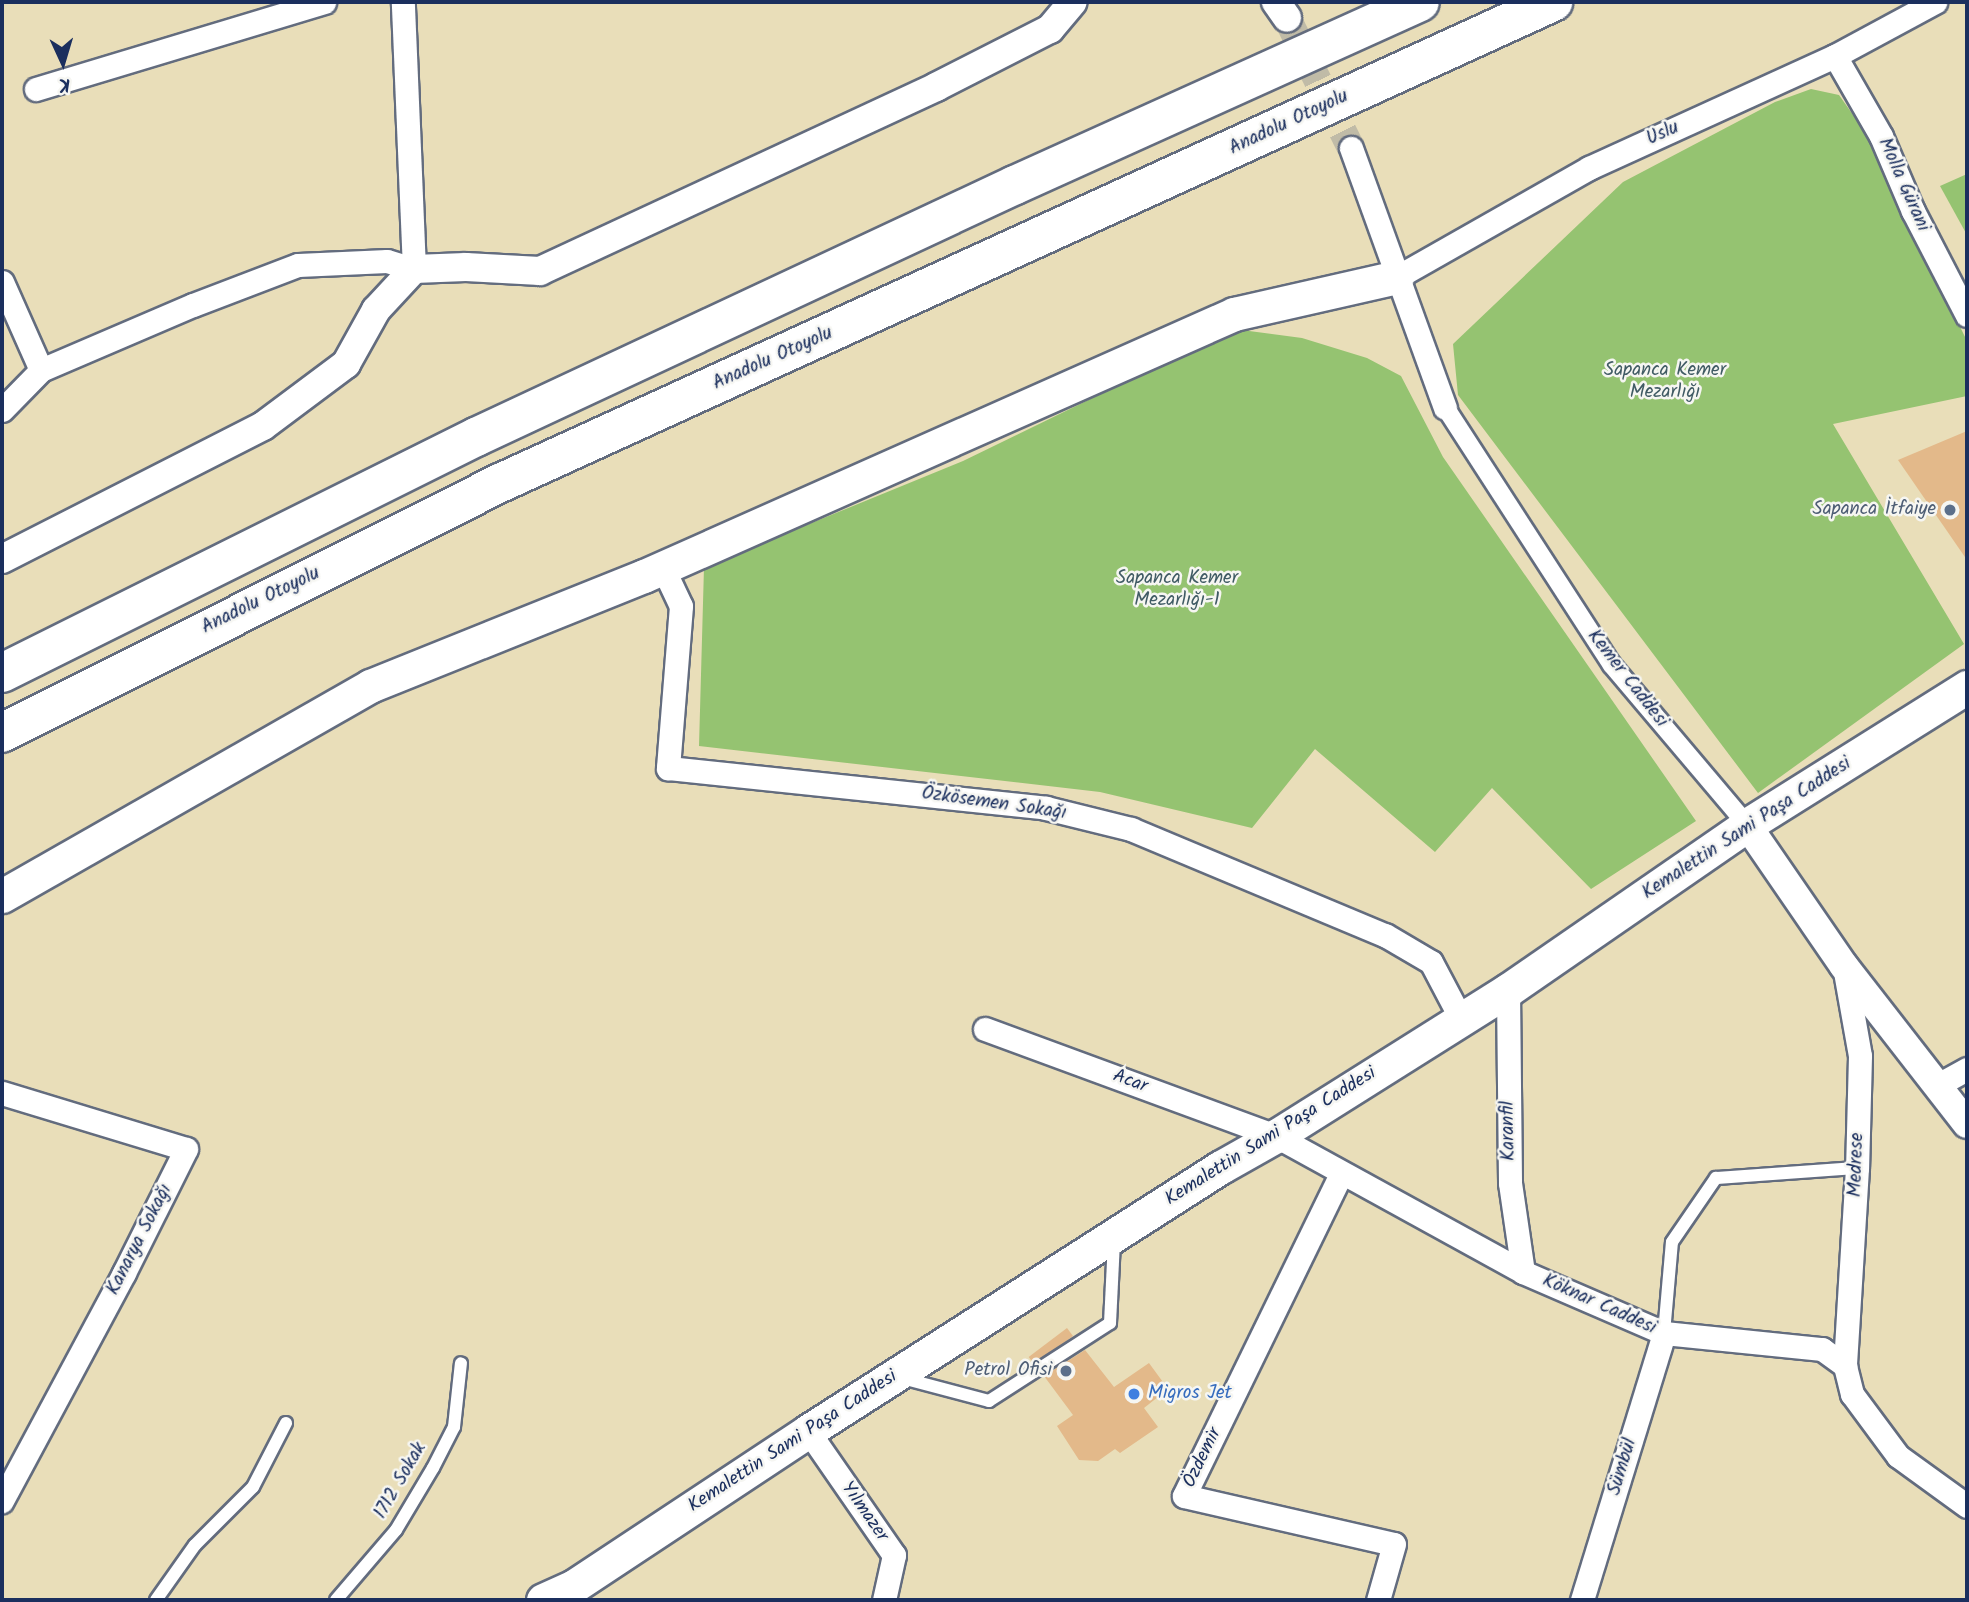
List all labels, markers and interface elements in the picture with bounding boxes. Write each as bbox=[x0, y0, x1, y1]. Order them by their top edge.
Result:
north arrow bbox=[28, 28, 98, 98]
text: K bbox=[58, 69, 71, 99]
street label: Anadolu Otoyolu bbox=[1226, 85, 1352, 161]
street label: Uslu bbox=[1643, 117, 1683, 151]
street label: Molla Gürani bbox=[1872, 135, 1934, 235]
street label: Anadolu Otoyolu bbox=[709, 322, 837, 396]
park label: Sapanca Kemer Mezarlığı bbox=[1604, 360, 1726, 404]
place label: Sapanca İtfaiye bbox=[1813, 499, 1936, 521]
marker: Sapanca İtfaiye bbox=[1942, 502, 1958, 518]
street label: Anadolu Otoyolu bbox=[198, 562, 324, 640]
park label: Sapanca Kemer Mezarlığı-1 bbox=[1116, 568, 1238, 612]
street label: Kemer Caddesi bbox=[1582, 626, 1672, 732]
street label: Kemalettin Sami Paşa Caddesi bbox=[1638, 753, 1856, 905]
street label: Özkösemen Sokağı bbox=[920, 783, 1068, 825]
street label: Kemalettin Sami Paşa Caddesi bbox=[1161, 1063, 1381, 1211]
street label: Acar bbox=[1110, 1065, 1150, 1099]
street label: Karanfil bbox=[1497, 1101, 1521, 1161]
street label: Medrese bbox=[1844, 1132, 1870, 1198]
street label: Kanarya Sokağı bbox=[102, 1181, 178, 1299]
street label: Köknar Caddesi bbox=[1539, 1270, 1659, 1340]
place label: Petrol Ofisi bbox=[964, 1360, 1052, 1382]
marker: Petrol Ofisi bbox=[1058, 1363, 1074, 1379]
street label: Kemalettin Sami Paşa Caddesi bbox=[684, 1366, 902, 1518]
place label: Migros Jet bbox=[1148, 1383, 1232, 1405]
marker: Migros Jet bbox=[1126, 1386, 1142, 1402]
street label: Özdemir bbox=[1179, 1424, 1227, 1492]
street label: Sümbül bbox=[1604, 1436, 1642, 1498]
street label: 1712 Sokak bbox=[370, 1439, 432, 1523]
street label: Yılmazer bbox=[835, 1478, 893, 1546]

